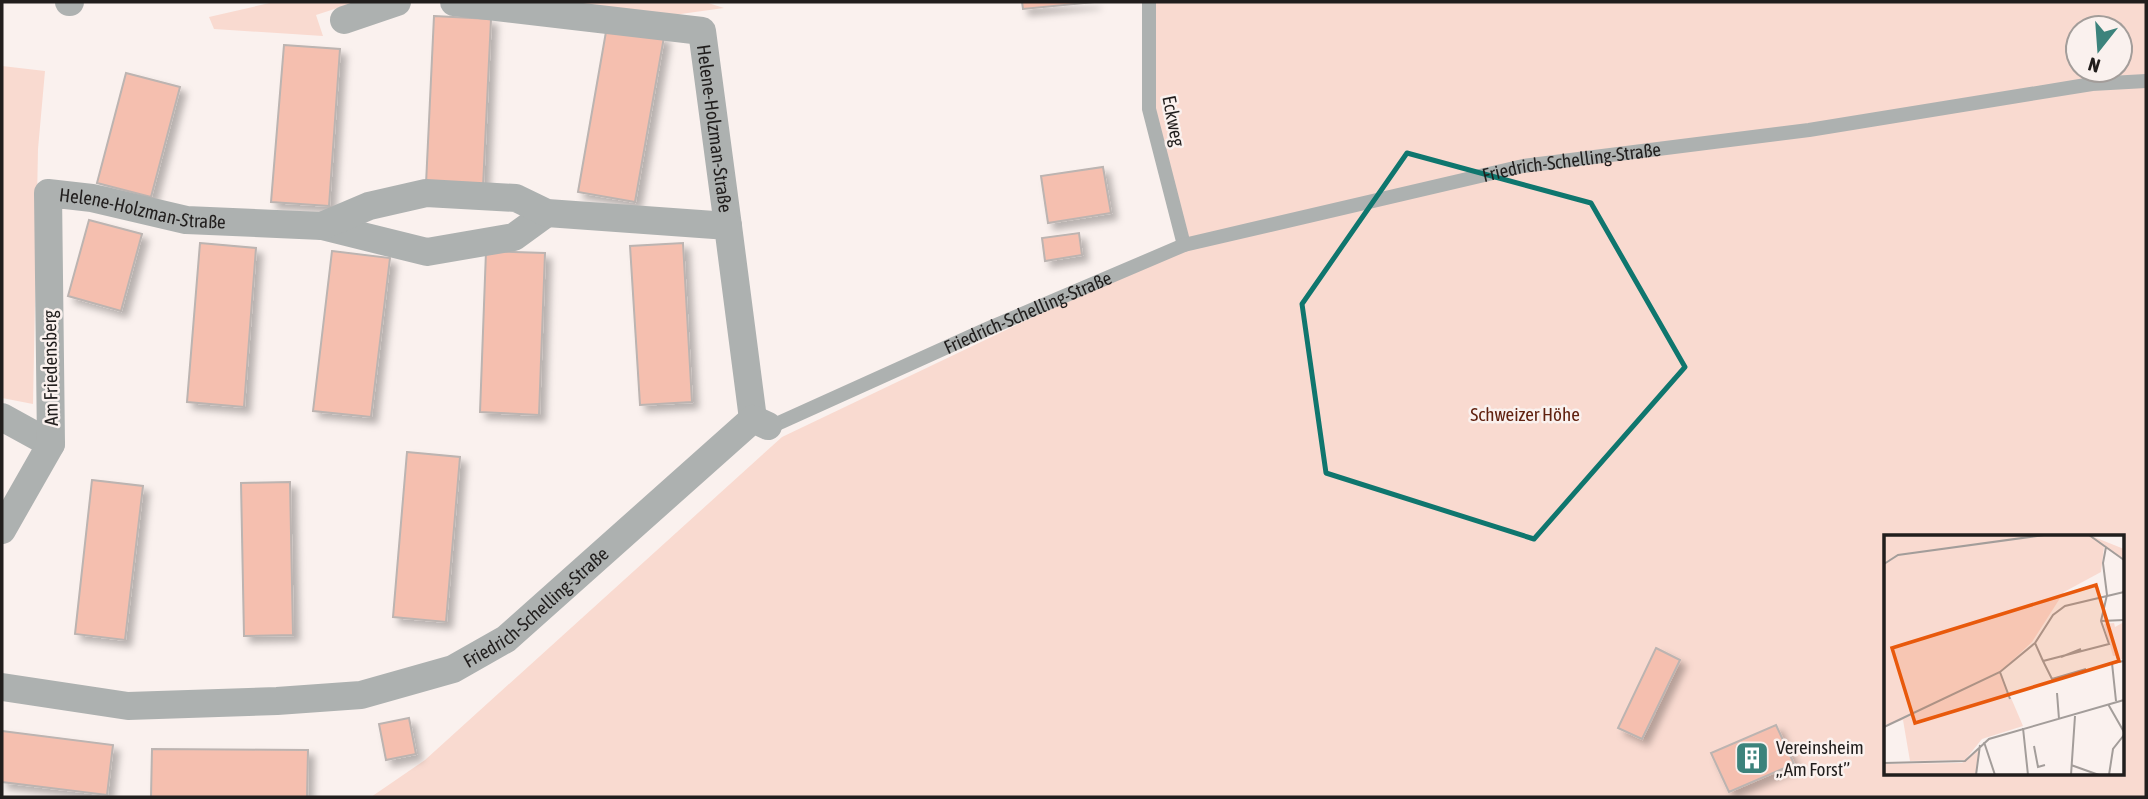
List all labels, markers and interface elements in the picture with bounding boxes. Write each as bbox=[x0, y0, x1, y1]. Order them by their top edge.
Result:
north arrow bbox=[2064, 14, 2134, 84]
street label: Helene-Holzman-Straße bbox=[693, 43, 737, 214]
text: N bbox=[2085, 53, 2103, 77]
street label: Eckweg bbox=[1158, 94, 1190, 149]
street label: Friedrich-Schelling-Straße bbox=[1480, 138, 1662, 186]
street label: Helene-Holzman-Straße bbox=[58, 183, 226, 233]
street label: Friedrich-Schelling-Straße bbox=[940, 266, 1115, 358]
street label: Am Friedensberg bbox=[38, 309, 62, 426]
park label: Schweizer Höhe bbox=[1470, 403, 1580, 425]
inset map bbox=[1884, 535, 2124, 774]
street label: Friedrich-Schelling-Straße bbox=[459, 542, 613, 672]
place label: Vereinsheim „Am Forst” bbox=[1776, 736, 1864, 780]
building icon: Vereinsheim „Am Forst” bbox=[1733, 739, 1771, 777]

